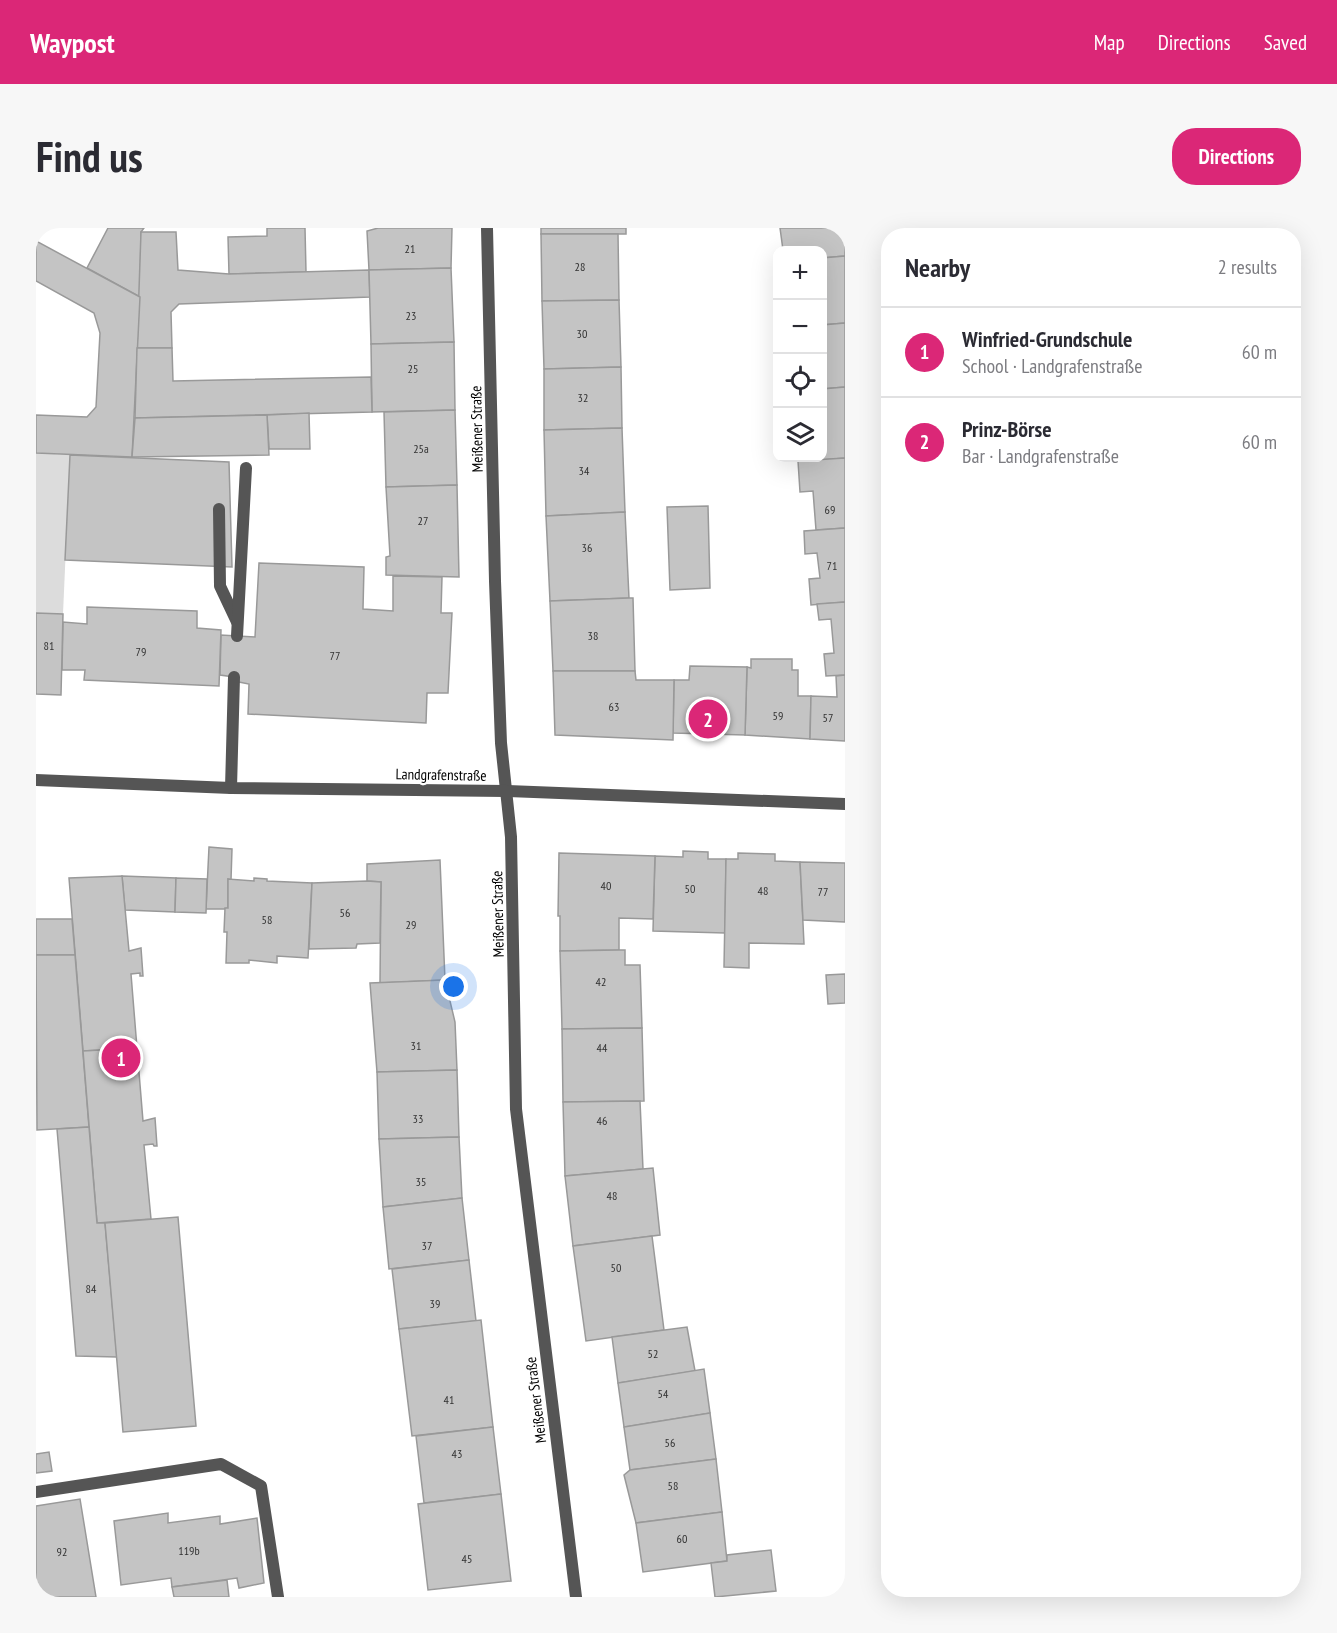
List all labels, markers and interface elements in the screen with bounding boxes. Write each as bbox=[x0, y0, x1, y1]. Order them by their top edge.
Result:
text: Waypost bbox=[30, 24, 115, 61]
text: Map bbox=[1094, 29, 1125, 56]
text: Directions bbox=[1158, 29, 1231, 56]
text: Saved bbox=[1264, 29, 1307, 56]
button: Directions bbox=[1172, 128, 1301, 185]
text: Find us bbox=[36, 129, 143, 184]
house number: 21 bbox=[405, 241, 415, 256]
map controls bbox=[773, 246, 827, 462]
button: + bbox=[773, 246, 827, 300]
text: Nearby bbox=[905, 251, 970, 284]
text: 2 results bbox=[1218, 254, 1277, 280]
house number: 28 bbox=[575, 259, 585, 274]
button: − bbox=[773, 300, 827, 354]
house number: 23 bbox=[406, 308, 416, 323]
text: Winfried-Grundschule bbox=[962, 325, 1132, 353]
house number: 30 bbox=[577, 326, 587, 341]
text: 1 bbox=[920, 339, 929, 365]
text: 60 m bbox=[1242, 339, 1277, 365]
text: School · Landgrafenstraße bbox=[962, 353, 1143, 379]
button: locate bbox=[773, 354, 827, 408]
house number: 25 bbox=[408, 361, 418, 376]
street label: Meißener Straße bbox=[466, 385, 487, 473]
house number: 32 bbox=[578, 390, 588, 405]
button: layers bbox=[773, 408, 827, 462]
text: Prinz-Börse bbox=[962, 415, 1052, 443]
text: 2 bbox=[920, 429, 929, 455]
text: 60 m bbox=[1242, 429, 1277, 455]
house number: 25a bbox=[413, 441, 429, 456]
text: Bar · Landgrafenstraße bbox=[962, 443, 1119, 469]
house number: 34 bbox=[579, 463, 590, 478]
house number: 69 bbox=[825, 502, 835, 517]
house number: 27 bbox=[418, 513, 428, 528]
house number: 36 bbox=[582, 540, 592, 555]
house number: 71 bbox=[827, 558, 837, 573]
house number: 38 bbox=[588, 628, 598, 643]
house number: 81 bbox=[44, 638, 54, 653]
house number: 79 bbox=[136, 644, 146, 659]
house number: 77 bbox=[330, 648, 340, 663]
pin: 2 bbox=[688, 696, 728, 742]
house number: 63 bbox=[609, 699, 619, 714]
house number: 59 bbox=[773, 708, 783, 723]
house number: 57 bbox=[823, 710, 833, 725]
street label: Landgrafenstraße bbox=[395, 764, 487, 785]
street label: Meißener Straße bbox=[487, 870, 508, 958]
house number: 40 bbox=[601, 878, 611, 893]
house number: 50 bbox=[685, 881, 695, 896]
house number: 48 bbox=[758, 883, 768, 898]
house number: 77 bbox=[818, 884, 828, 899]
house number: 56 bbox=[340, 905, 350, 920]
house number: 58 bbox=[262, 912, 272, 927]
house number: 29 bbox=[406, 917, 416, 932]
your location bbox=[439, 972, 468, 1001]
house number: 42 bbox=[596, 974, 606, 989]
pin: 1 bbox=[102, 1036, 140, 1080]
house number: 31 bbox=[411, 1038, 421, 1053]
house number: 44 bbox=[597, 1040, 608, 1055]
house number: 33 bbox=[413, 1111, 423, 1126]
house number: 46 bbox=[597, 1113, 607, 1128]
house number: 35 bbox=[416, 1174, 426, 1189]
house number: 48 bbox=[607, 1188, 617, 1203]
house number: 37 bbox=[422, 1238, 432, 1253]
house number: 50 bbox=[611, 1260, 621, 1275]
house number: 84 bbox=[86, 1281, 97, 1296]
house number: 39 bbox=[430, 1296, 440, 1311]
house number: 52 bbox=[648, 1346, 658, 1361]
street label: Meißener Straße bbox=[521, 1356, 550, 1444]
house number: 54 bbox=[658, 1386, 669, 1401]
house number: 41 bbox=[444, 1392, 454, 1407]
house number: 56 bbox=[665, 1435, 675, 1450]
house number: 43 bbox=[452, 1446, 462, 1461]
house number: 58 bbox=[668, 1478, 678, 1493]
house number: 60 bbox=[677, 1531, 687, 1546]
house number: 119b bbox=[178, 1543, 200, 1558]
house number: 92 bbox=[57, 1544, 67, 1559]
house number: 45 bbox=[462, 1551, 472, 1566]

